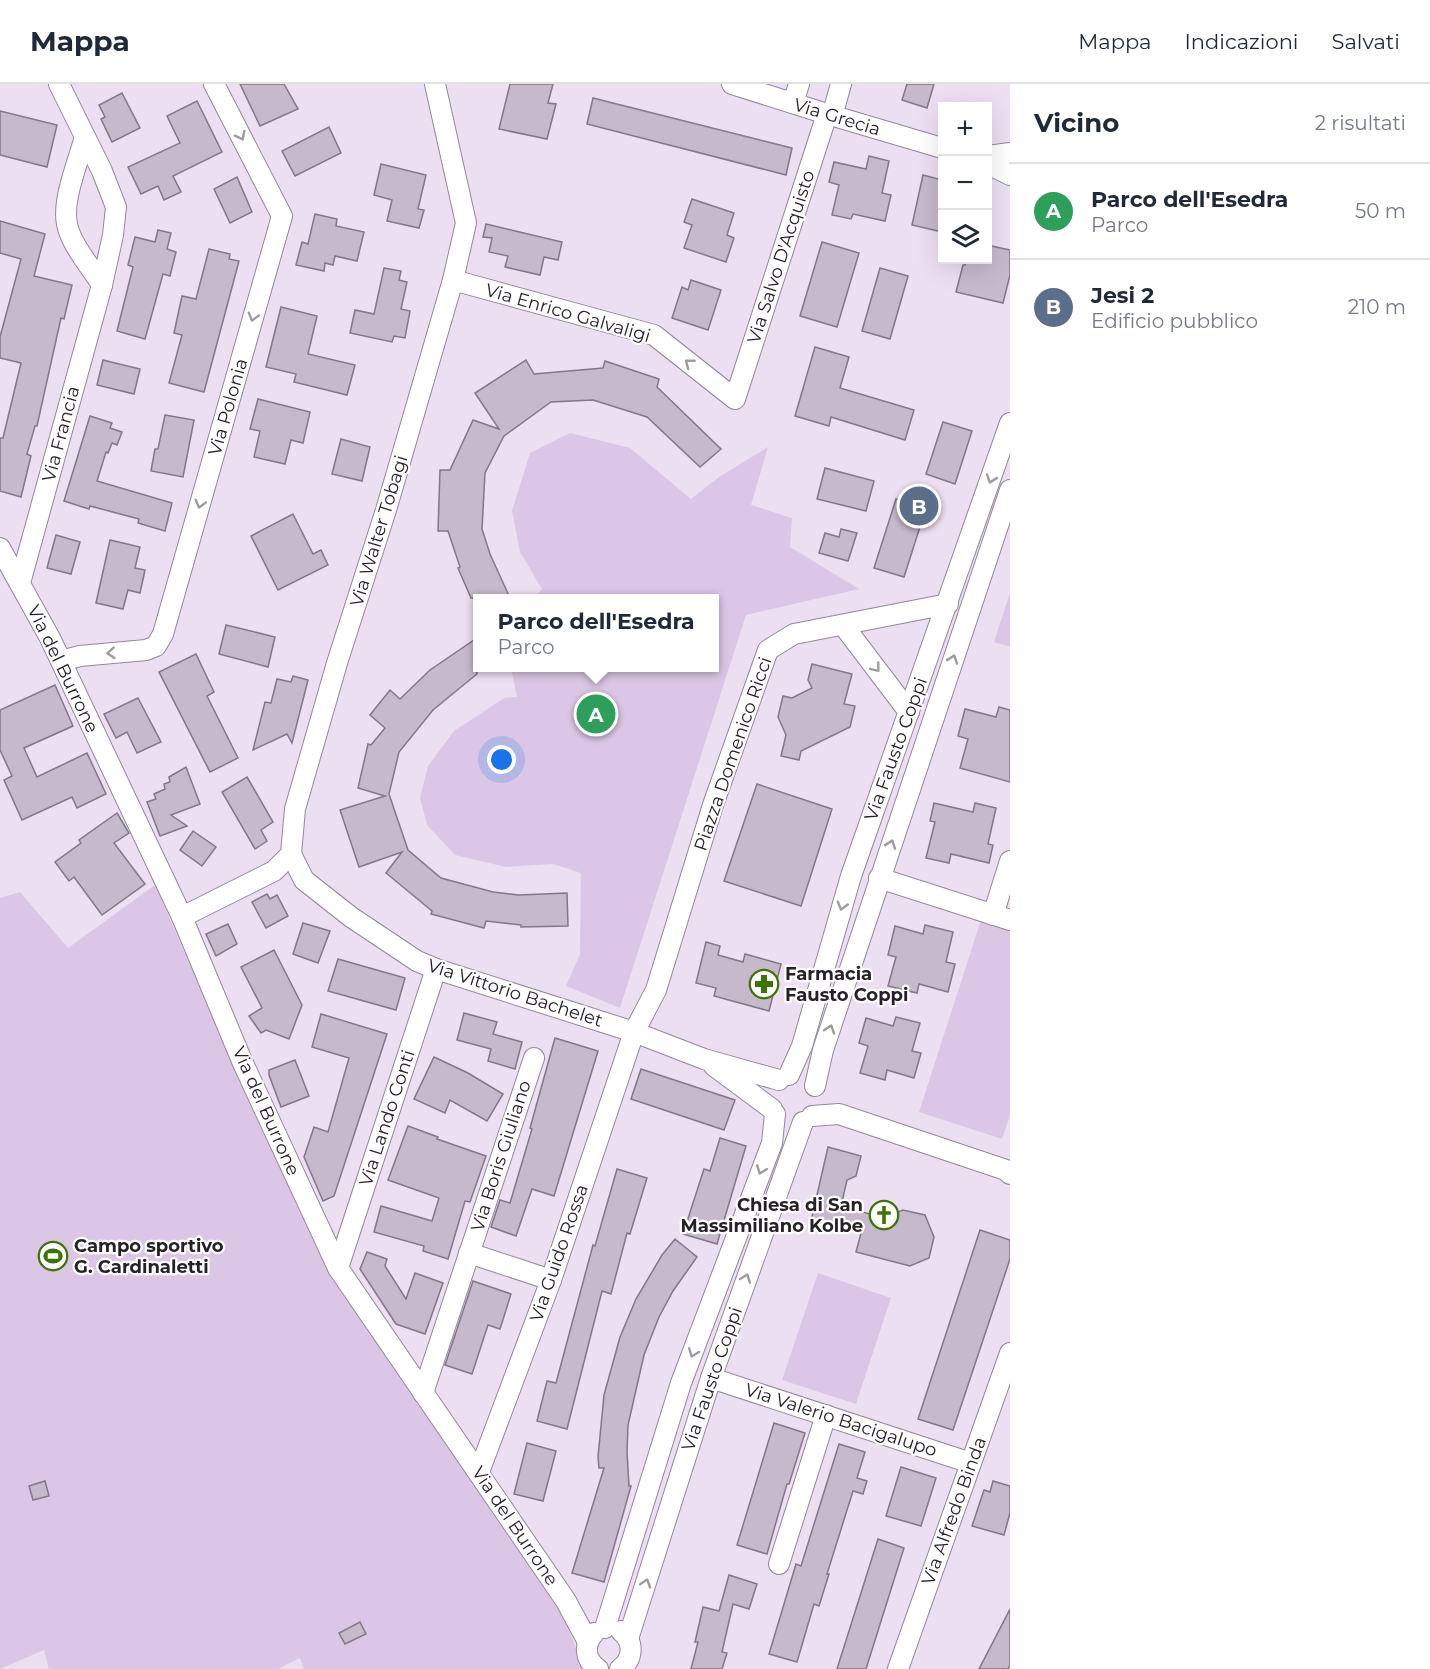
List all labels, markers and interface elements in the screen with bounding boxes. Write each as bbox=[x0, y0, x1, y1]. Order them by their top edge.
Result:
text: Mappa bbox=[30, 24, 130, 58]
text: Mappa bbox=[1078, 29, 1151, 54]
text: Indicazioni bbox=[1184, 29, 1299, 54]
text: Salvati bbox=[1332, 29, 1400, 54]
street label: Via Grecia bbox=[791, 93, 883, 141]
map controls bbox=[938, 102, 992, 264]
button: + bbox=[938, 102, 992, 156]
text: Vicino bbox=[1034, 107, 1119, 139]
text: 2 risultati bbox=[1315, 111, 1406, 135]
one-way arrow bbox=[234, 130, 245, 140]
button: − bbox=[938, 156, 992, 210]
street label: Via Salvo D'Acquisto bbox=[743, 168, 819, 346]
text: Parco dell'Esedra bbox=[1091, 186, 1288, 213]
text: A bbox=[1046, 199, 1061, 223]
text: 50 m bbox=[1355, 199, 1406, 223]
button: layers bbox=[938, 210, 992, 264]
text: Parco bbox=[1091, 213, 1148, 237]
street label: Via Enrico Galvaligi bbox=[483, 279, 653, 347]
text: Jesi 2 bbox=[1091, 282, 1154, 309]
text: B bbox=[1046, 295, 1061, 319]
text: 210 m bbox=[1348, 295, 1406, 319]
text: Edificio pubblico bbox=[1091, 309, 1258, 333]
one-way arrow bbox=[248, 311, 260, 322]
street label: Via Polonia bbox=[204, 356, 252, 458]
one-way arrow bbox=[685, 359, 696, 370]
street label: Via Francia bbox=[38, 384, 84, 484]
street label: Via Walter Tobagi bbox=[346, 453, 412, 609]
one-way arrow bbox=[986, 473, 998, 484]
pin: B bbox=[900, 484, 938, 528]
one-way arrow bbox=[195, 498, 207, 509]
popup bbox=[473, 594, 719, 672]
street label: Via del Burrone bbox=[23, 602, 103, 736]
text: Parco dell'Esedra bbox=[497, 608, 695, 635]
text: Parco bbox=[497, 635, 555, 659]
one-way arrow bbox=[106, 646, 115, 659]
street label: Piazza Domenico Ricci bbox=[689, 654, 777, 854]
one-way arrow bbox=[946, 654, 959, 665]
one-way arrow bbox=[869, 661, 880, 672]
street label: Via Fausto Coppi bbox=[860, 674, 932, 824]
pin: A bbox=[576, 692, 616, 736]
your location bbox=[487, 745, 516, 774]
one-way arrow bbox=[883, 839, 896, 850]
one-way arrow bbox=[837, 901, 850, 911]
street label: Via Vittorio Bachelet bbox=[425, 954, 605, 1032]
place label: Farmacia Fausto Coppi bbox=[785, 963, 908, 1006]
pharmacy icon: Farmacia Fausto Coppi bbox=[748, 968, 780, 1000]
one-way arrow bbox=[822, 1024, 835, 1035]
street label: Via del Burrone bbox=[228, 1043, 304, 1179]
street label: Via Lando Conti bbox=[355, 1047, 419, 1189]
street label: Via Boris Giuliano bbox=[466, 1078, 536, 1234]
one-way arrow bbox=[756, 1165, 769, 1175]
street label: Via Guido Rossa bbox=[525, 1181, 593, 1325]
place label: Chiesa di San Massimiliano Kolbe bbox=[681, 1194, 863, 1237]
church icon: Chiesa di San Massimiliano Kolbe bbox=[868, 1199, 900, 1231]
place label: Campo sportivo G. Cardinaletti bbox=[74, 1235, 224, 1278]
sports icon: Campo sportivo G. Cardinaletti bbox=[37, 1240, 69, 1272]
one-way arrow bbox=[739, 1273, 752, 1284]
street label: Via Fausto Coppi bbox=[677, 1304, 747, 1454]
one-way arrow bbox=[687, 1347, 700, 1358]
street label: Via Valerio Bacigalupo bbox=[742, 1379, 940, 1461]
street label: Via Alfredo Binda bbox=[917, 1434, 991, 1588]
street label: Via del Burrone bbox=[467, 1462, 563, 1590]
one-way arrow bbox=[638, 1578, 651, 1589]

